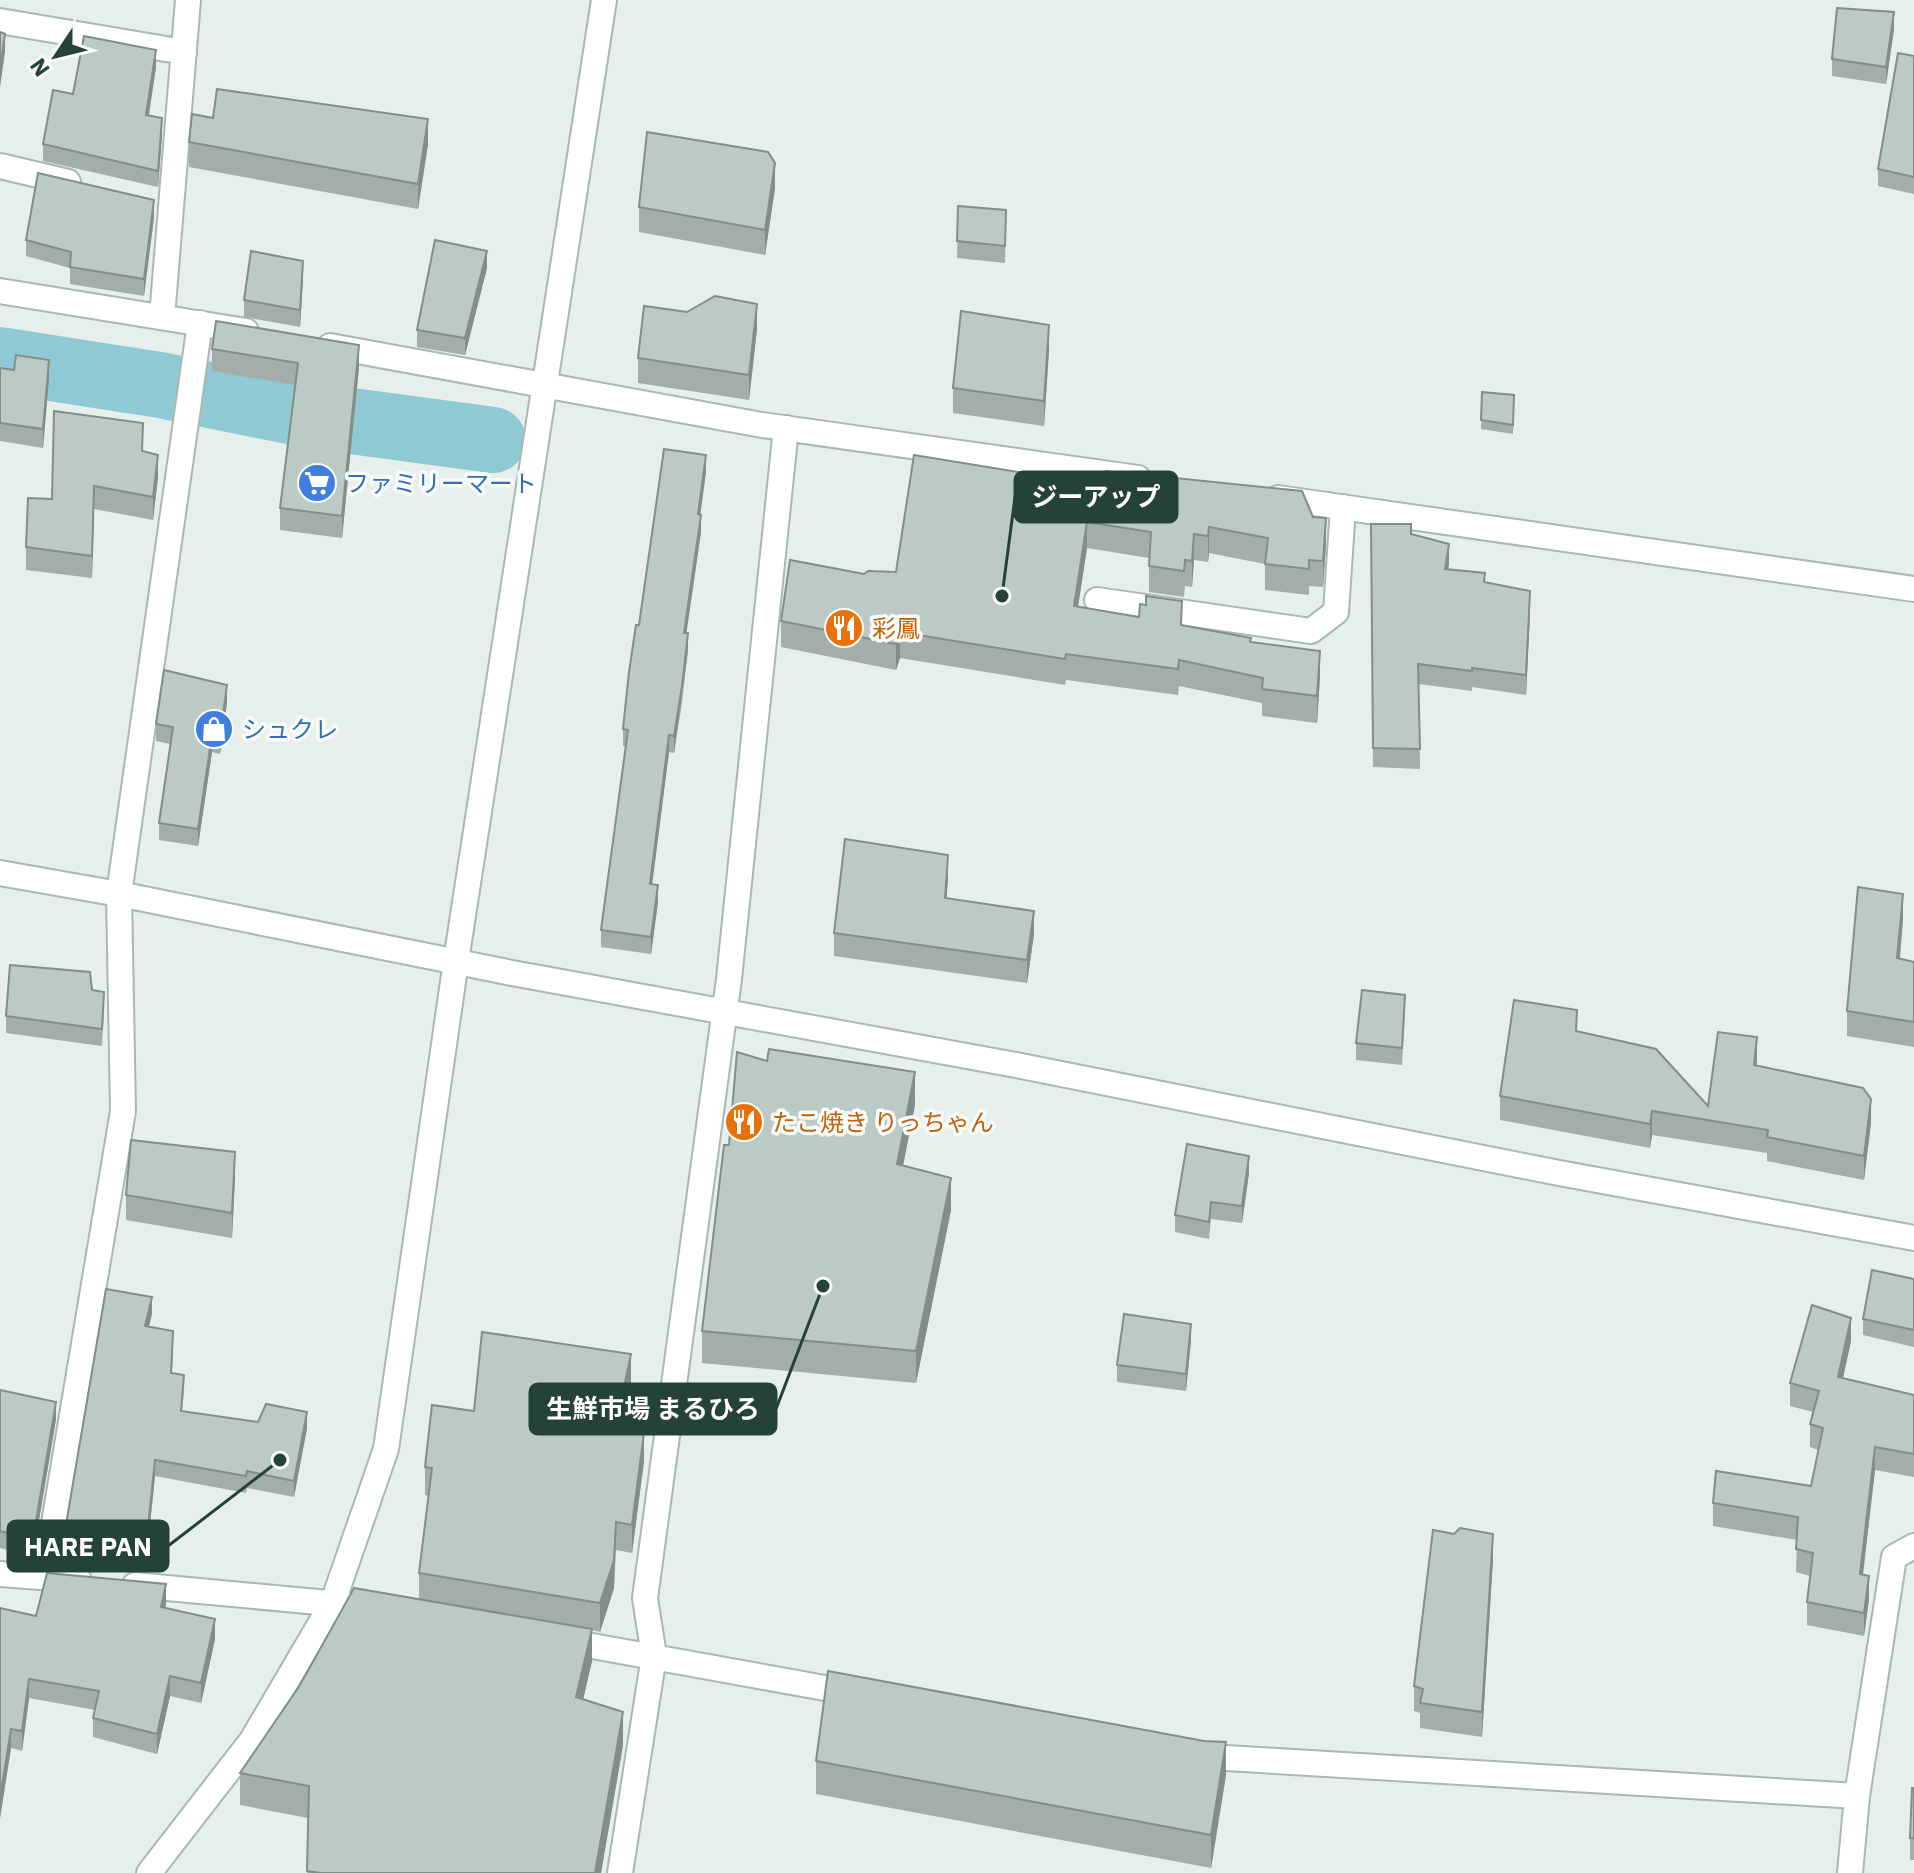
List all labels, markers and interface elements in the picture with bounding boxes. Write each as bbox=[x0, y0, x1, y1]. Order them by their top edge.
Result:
north arrow bbox=[16, 16, 96, 96]
text: N bbox=[23, 53, 56, 83]
supermarket icon: ファミリーマート bbox=[296, 462, 338, 504]
place label: ファミリーマート bbox=[345, 467, 537, 499]
callout: ジーアップ bbox=[1015, 472, 1177, 522]
text: ジーアップ bbox=[1032, 479, 1160, 513]
restaurant icon: 彩鳳 bbox=[823, 607, 865, 649]
place label: 彩鳳 bbox=[872, 612, 920, 644]
shop icon: シュクレ bbox=[193, 708, 235, 750]
place label: シュクレ bbox=[242, 713, 338, 745]
restaurant icon: たこ焼き りっちゃん bbox=[723, 1101, 765, 1143]
place label: たこ焼き りっちゃん bbox=[772, 1106, 994, 1138]
callout: 生鮮市場 まるひろ bbox=[530, 1384, 776, 1434]
text: 生鮮市場 まるひろ bbox=[546, 1391, 760, 1425]
callout: HARE PAN bbox=[8, 1521, 168, 1571]
text: HARE PAN bbox=[24, 1529, 152, 1563]

